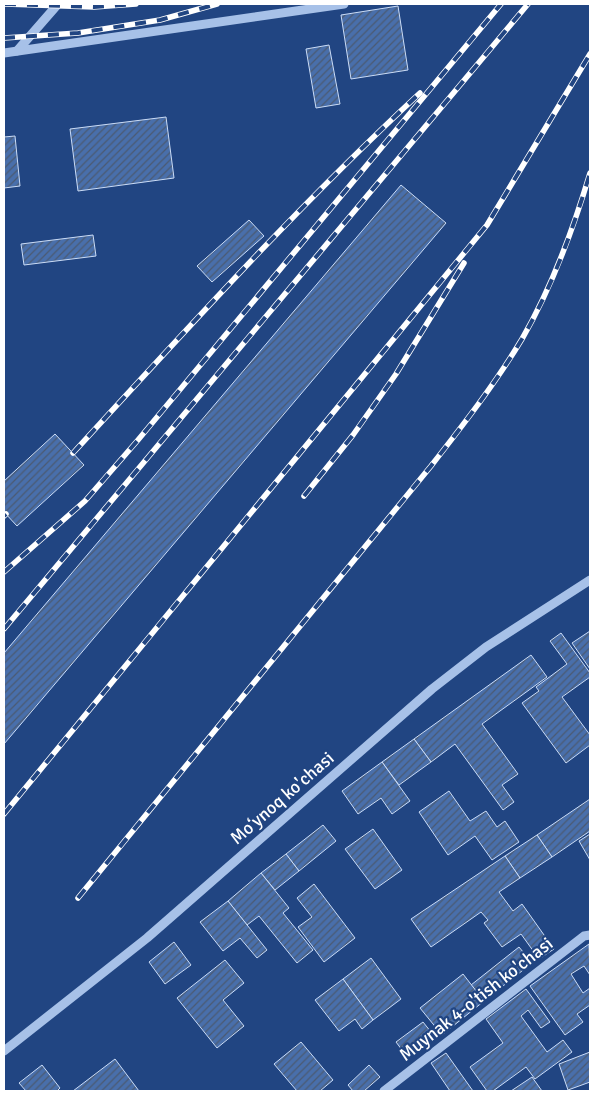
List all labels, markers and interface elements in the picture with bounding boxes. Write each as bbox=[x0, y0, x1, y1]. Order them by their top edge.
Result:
street label: Moʻynoq ko'chasi bbox=[226, 747, 338, 849]
street label: Muynak 4-o'tish ko'chasi bbox=[395, 932, 557, 1066]

